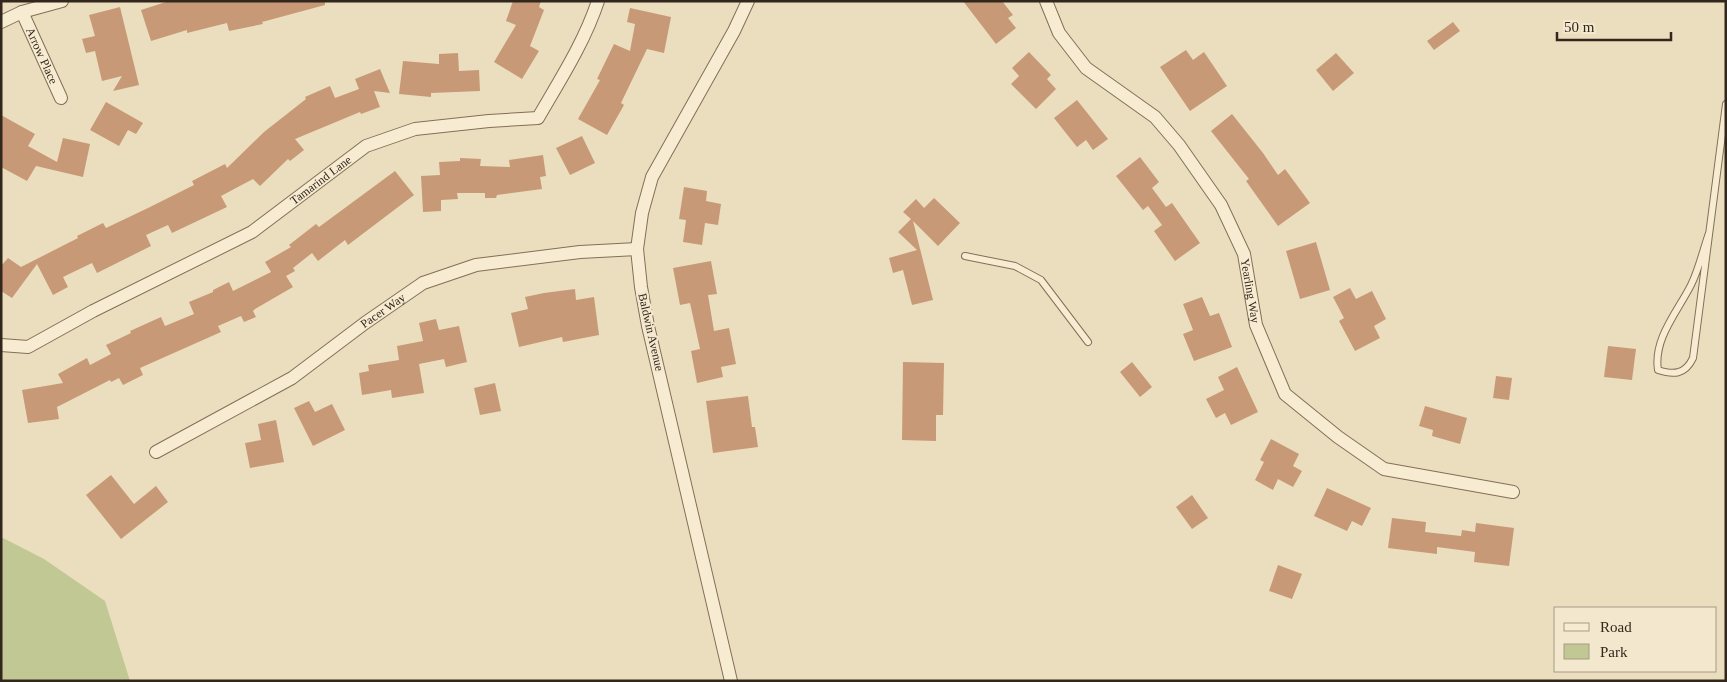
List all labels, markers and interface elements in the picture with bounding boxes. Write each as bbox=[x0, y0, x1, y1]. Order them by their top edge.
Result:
scale bar bbox=[1557, 10, 1671, 42]
text: 50 m bbox=[1564, 19, 1595, 35]
street label: Arrow Place bbox=[23, 25, 61, 86]
street label: Tamarind Lane bbox=[287, 153, 354, 208]
street label: Yearling Way bbox=[1238, 257, 1263, 324]
street label: Pacer Way bbox=[358, 290, 408, 331]
street label: Baldwin Avenue bbox=[635, 292, 667, 372]
legend bbox=[1554, 607, 1717, 672]
text: Road bbox=[1600, 619, 1632, 635]
text: Park bbox=[1600, 644, 1628, 660]

